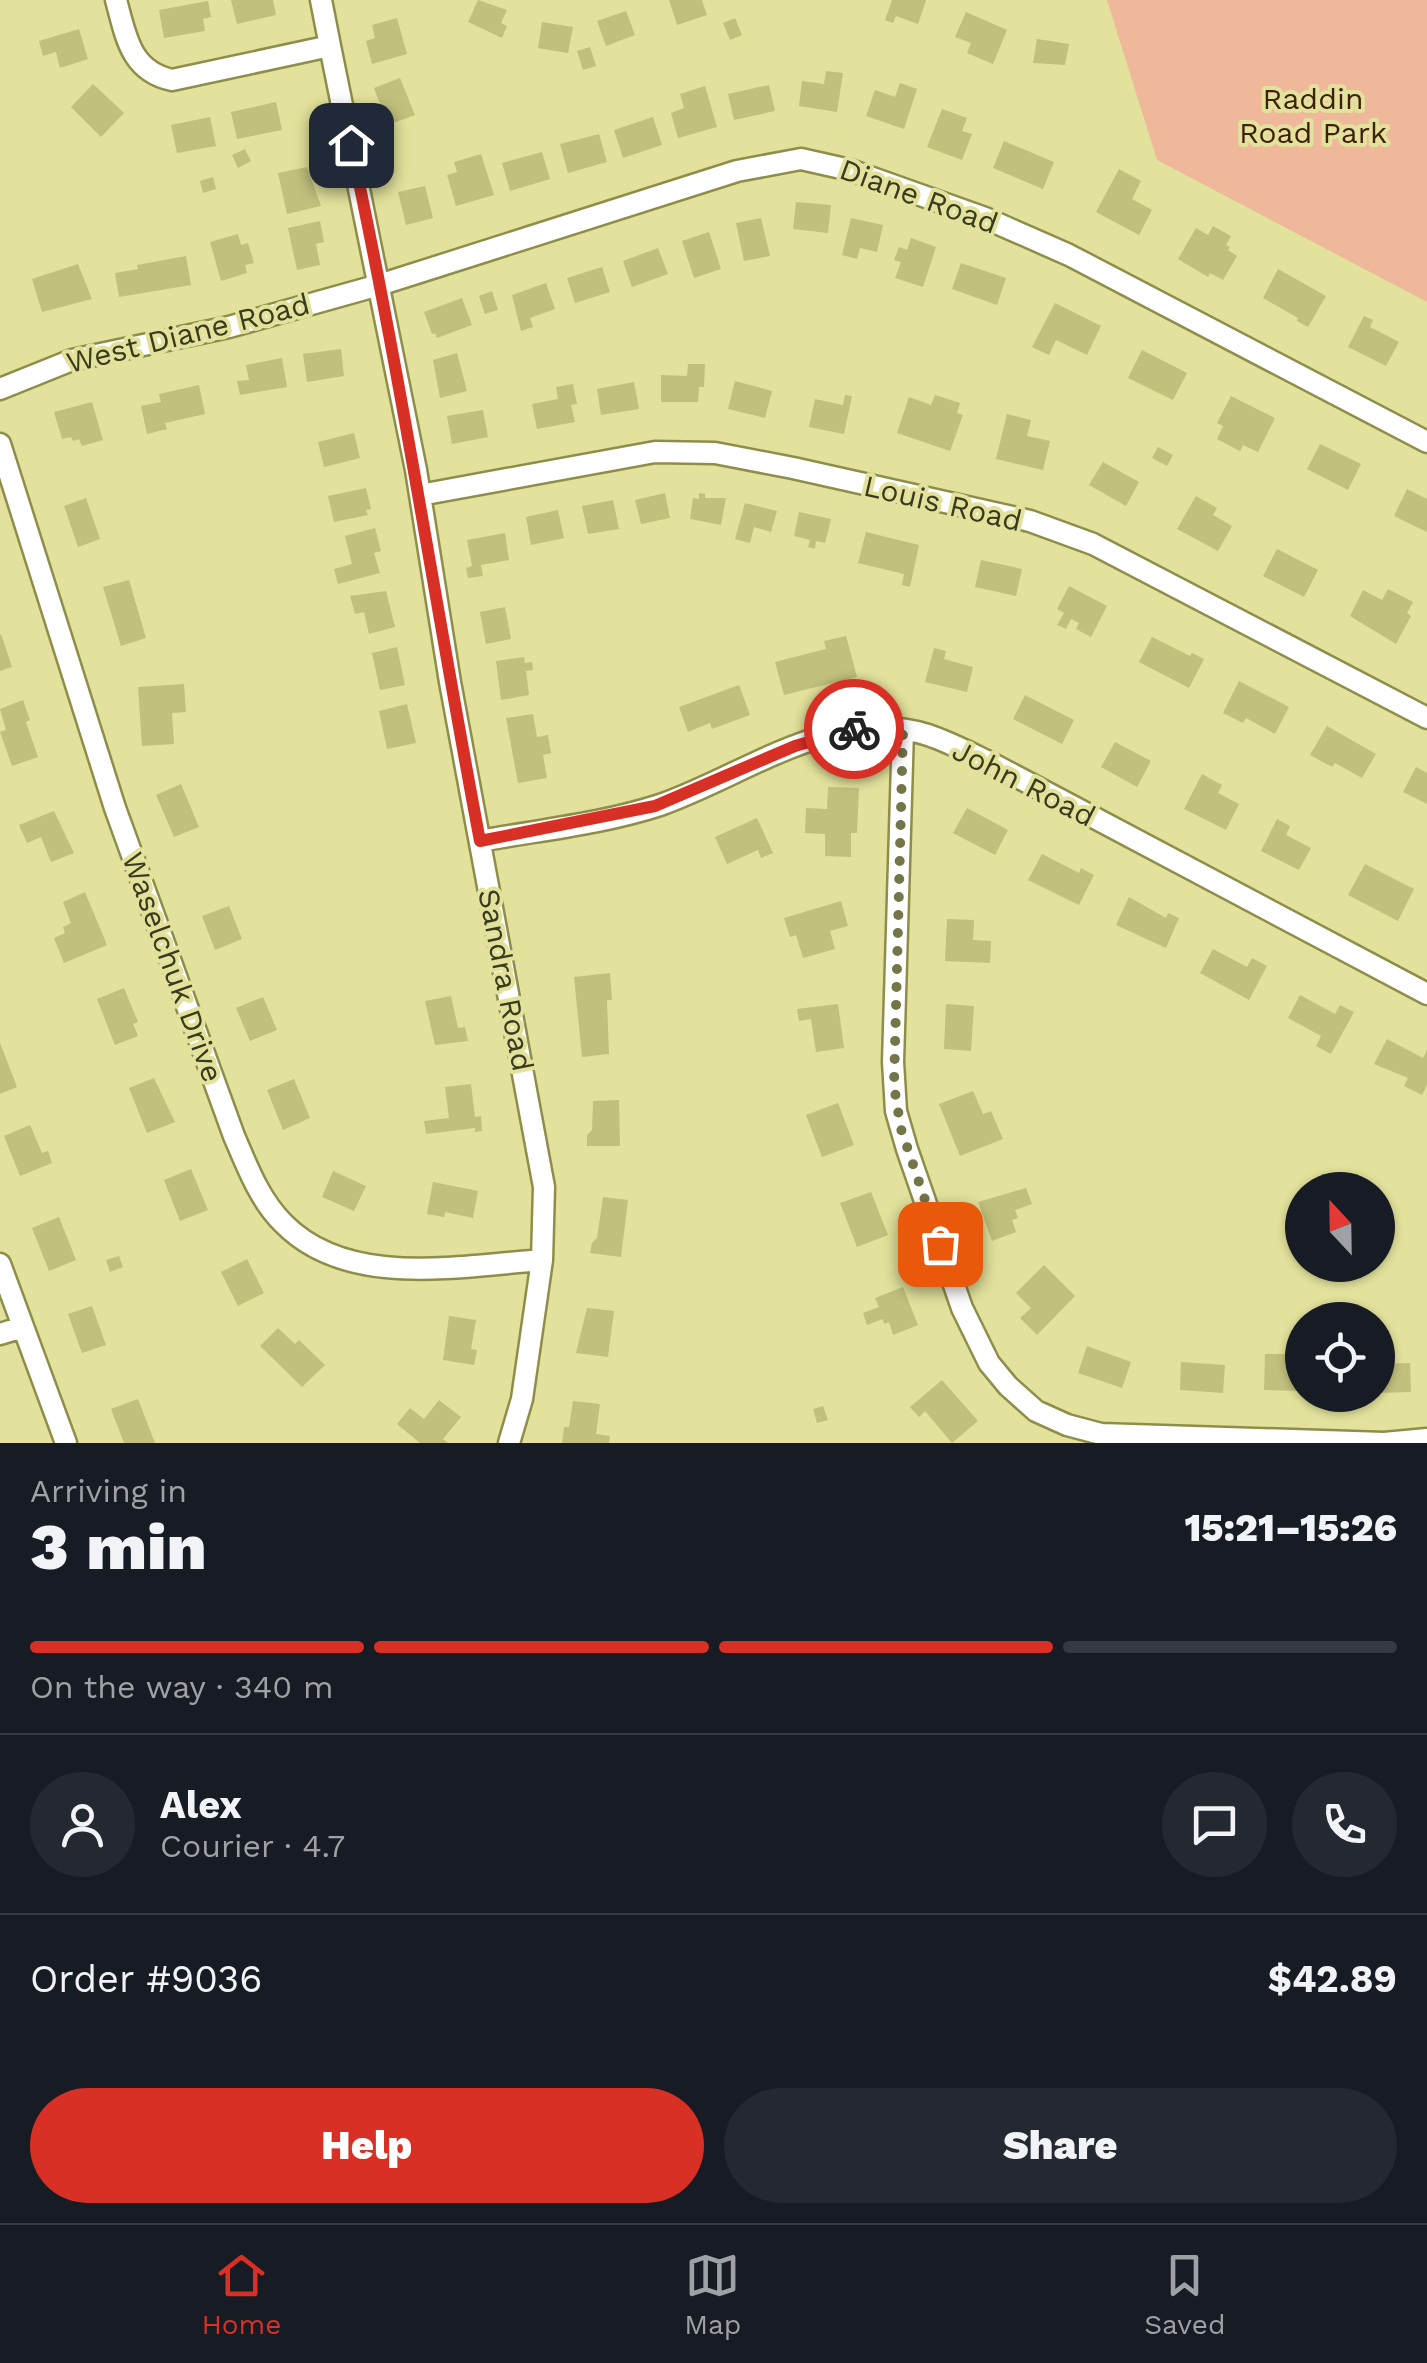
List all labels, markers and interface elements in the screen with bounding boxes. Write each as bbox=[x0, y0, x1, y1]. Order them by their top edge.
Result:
park label: Raddin Road Park bbox=[1239, 81, 1387, 150]
pin bbox=[309, 103, 394, 188]
icon: home bbox=[324, 118, 379, 173]
street label: Diane Road bbox=[835, 151, 1003, 241]
street label: West Diane Road bbox=[63, 286, 313, 380]
street label: Louis Road bbox=[861, 468, 1025, 538]
courier bbox=[804, 679, 904, 779]
icon: bike bbox=[827, 702, 882, 757]
street label: John Road bbox=[947, 732, 1101, 834]
street label: Waselchuk Drive bbox=[115, 847, 231, 1087]
street label: Sandra Road bbox=[471, 886, 541, 1074]
north arrow bbox=[1285, 1172, 1395, 1282]
map controls bbox=[1285, 1172, 1395, 1412]
pin bbox=[898, 1202, 983, 1287]
icon: bag bbox=[913, 1217, 968, 1272]
button: locate bbox=[1285, 1302, 1395, 1412]
text: Arriving in bbox=[30, 1472, 187, 1510]
text: 15:21–15:26 bbox=[1184, 1506, 1397, 1550]
text: 3 min bbox=[30, 1509, 207, 1585]
text: On the way · 340 m bbox=[30, 1668, 334, 1706]
button: person bbox=[30, 1772, 135, 1877]
button: chat bbox=[1162, 1772, 1267, 1877]
button: phone bbox=[1292, 1772, 1397, 1877]
text: Alex bbox=[160, 1783, 242, 1827]
text: Courier · 4.7 bbox=[160, 1827, 345, 1865]
text: Order #9036 bbox=[30, 1957, 262, 2001]
text: $42.89 bbox=[1268, 1957, 1397, 2001]
button: Help bbox=[30, 2088, 704, 2203]
button: Share bbox=[724, 2088, 1397, 2203]
tab: Home bbox=[201, 2248, 281, 2341]
tab: Map bbox=[684, 2248, 741, 2341]
tab: Saved bbox=[1144, 2248, 1226, 2341]

